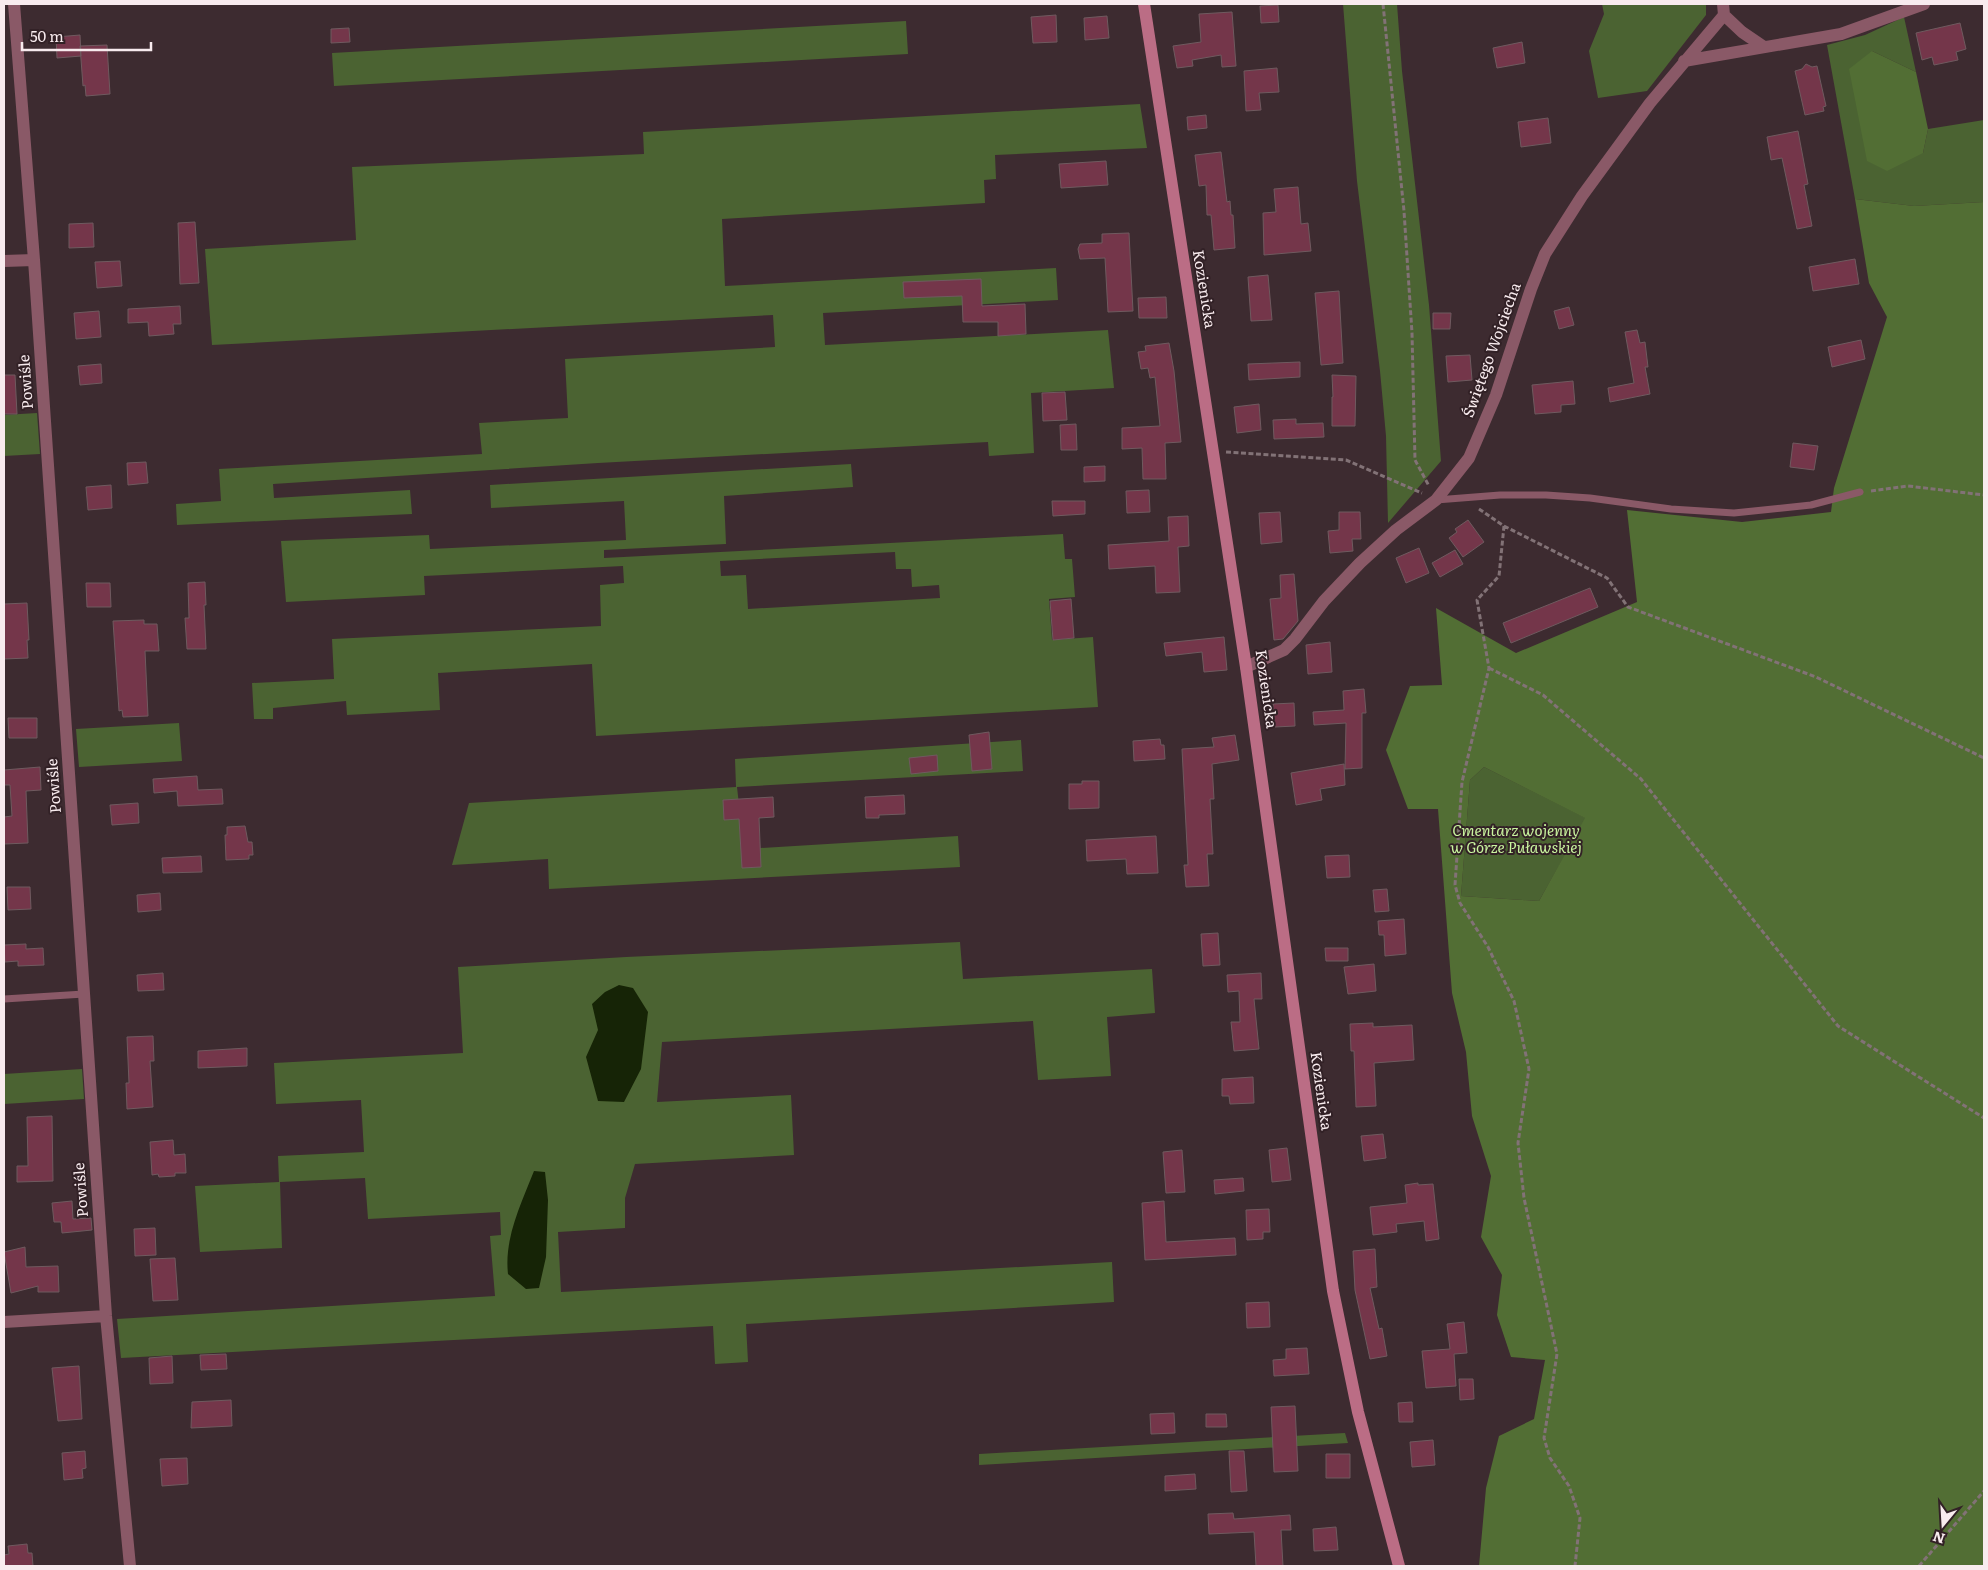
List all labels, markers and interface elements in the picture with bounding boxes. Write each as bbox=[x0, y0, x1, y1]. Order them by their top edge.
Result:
scale bar bbox=[22, 20, 151, 52]
text: 50 m bbox=[30, 24, 64, 47]
street label: Kozienicka bbox=[1188, 248, 1223, 331]
street label: Świętego Wojciecha bbox=[1455, 278, 1526, 420]
street label: Powiśle bbox=[11, 354, 38, 410]
street label: Kozienicka bbox=[1251, 648, 1285, 730]
street label: Powiśle bbox=[39, 758, 66, 814]
park label: Cmentarz wojenny w Górze Puławskiej bbox=[1450, 818, 1582, 858]
street label: Kozienicka bbox=[1306, 1050, 1340, 1132]
street label: Powiśle bbox=[66, 1162, 93, 1218]
north arrow bbox=[1918, 1500, 1968, 1550]
text: N bbox=[1930, 1527, 1947, 1550]

